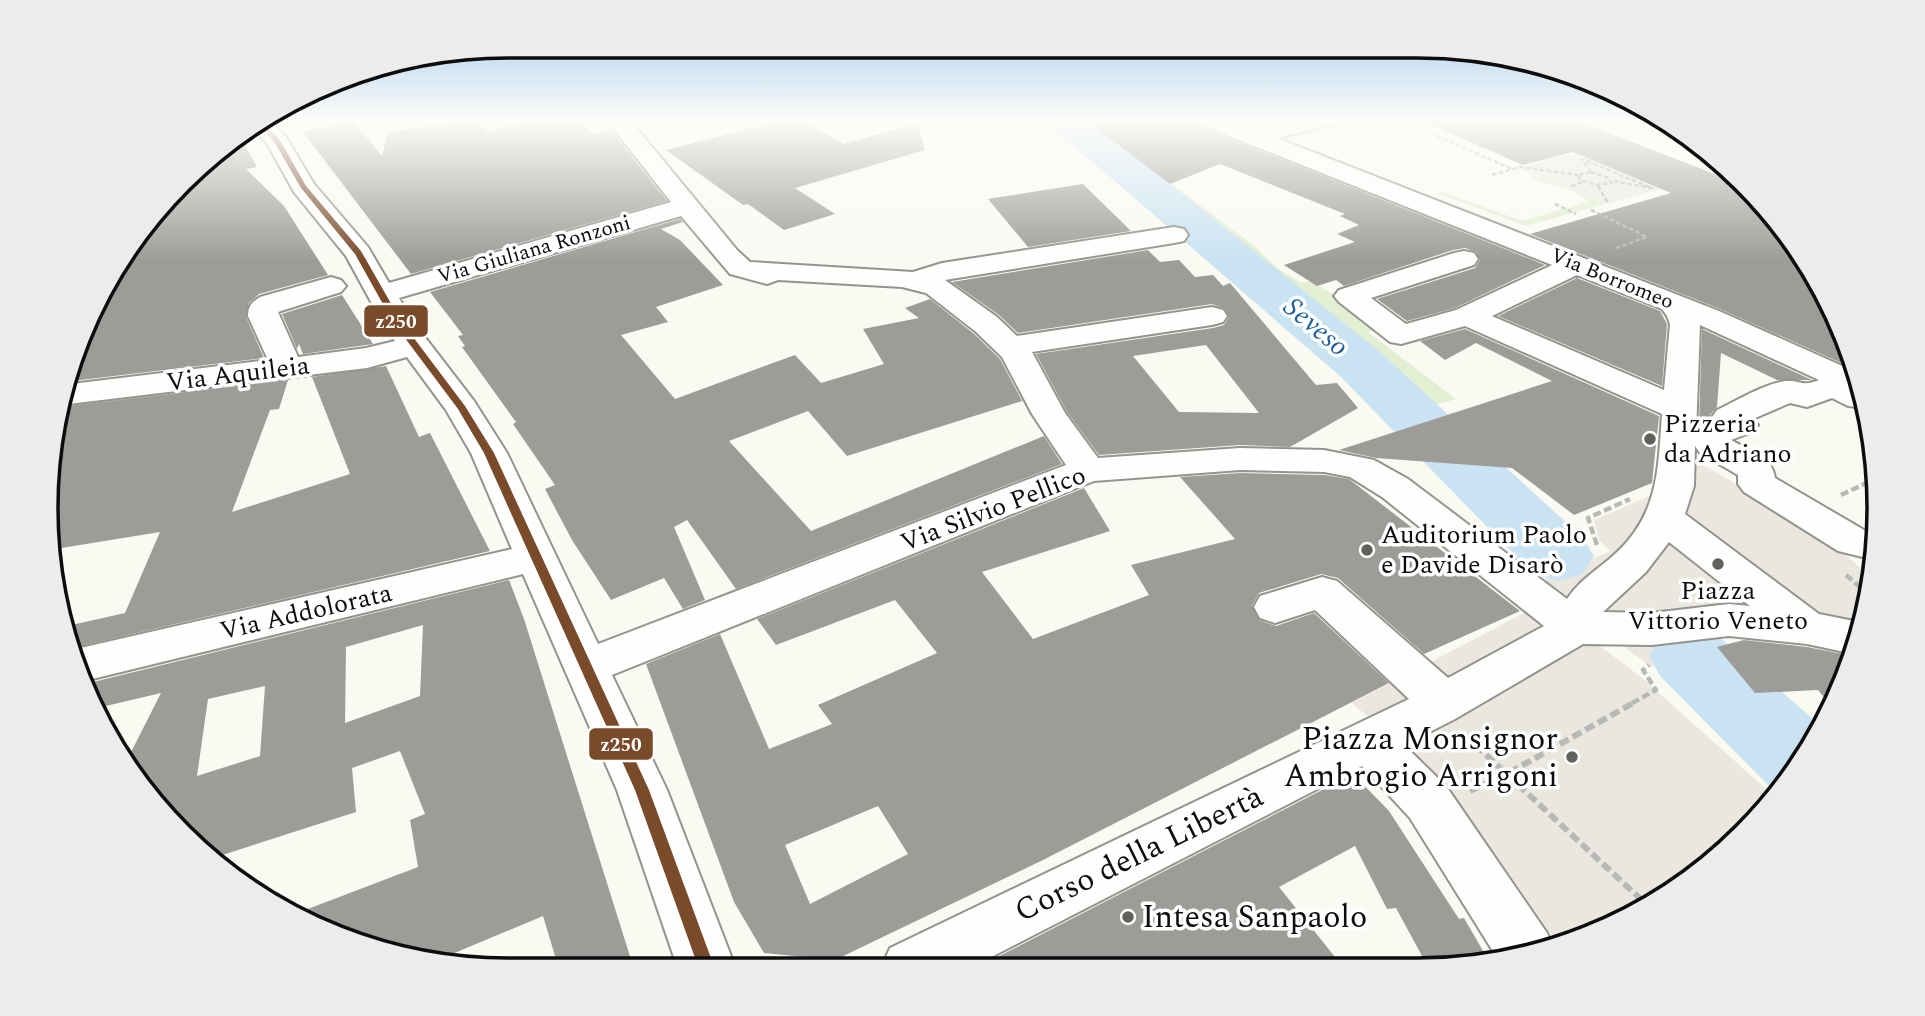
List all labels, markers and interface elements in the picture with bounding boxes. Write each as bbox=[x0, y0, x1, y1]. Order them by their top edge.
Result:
street label: Via Giuliana Ronzoni bbox=[433, 207, 635, 293]
street label: Via Borromeo bbox=[1545, 240, 1679, 318]
water label: Seveso bbox=[1274, 287, 1358, 367]
line badge: z250 bbox=[363, 304, 429, 338]
text: z250 bbox=[375, 308, 417, 337]
street label: Via Aquileia bbox=[164, 345, 312, 403]
place label: Pizzeria da Adriano bbox=[1664, 404, 1792, 474]
marker: Pizzeria da Adriano bbox=[1642, 431, 1658, 447]
street label: Via Silvio Pellico bbox=[894, 455, 1092, 563]
place label: Auditorium Paolo e Davide Disarò bbox=[1381, 515, 1587, 585]
marker: Auditorium Paolo e Davide Disarò bbox=[1359, 542, 1375, 558]
marker: Piazza Vittorio Veneto bbox=[1710, 556, 1726, 572]
place label: Piazza Vittorio Veneto bbox=[1628, 571, 1808, 641]
street label: Via Addolorata bbox=[216, 573, 396, 651]
place label: Piazza Monsignor Ambrogio Arrigoni bbox=[1284, 715, 1558, 801]
line badge: z250 bbox=[588, 727, 654, 761]
text: z250 bbox=[600, 731, 642, 760]
marker: Piazza Monsignor Ambrogio Arrigoni bbox=[1564, 749, 1580, 765]
street label: Corso della Libertà bbox=[1006, 772, 1272, 936]
place label: Intesa Sanpaolo bbox=[1142, 893, 1367, 942]
marker: Intesa Sanpaolo bbox=[1120, 909, 1136, 925]

